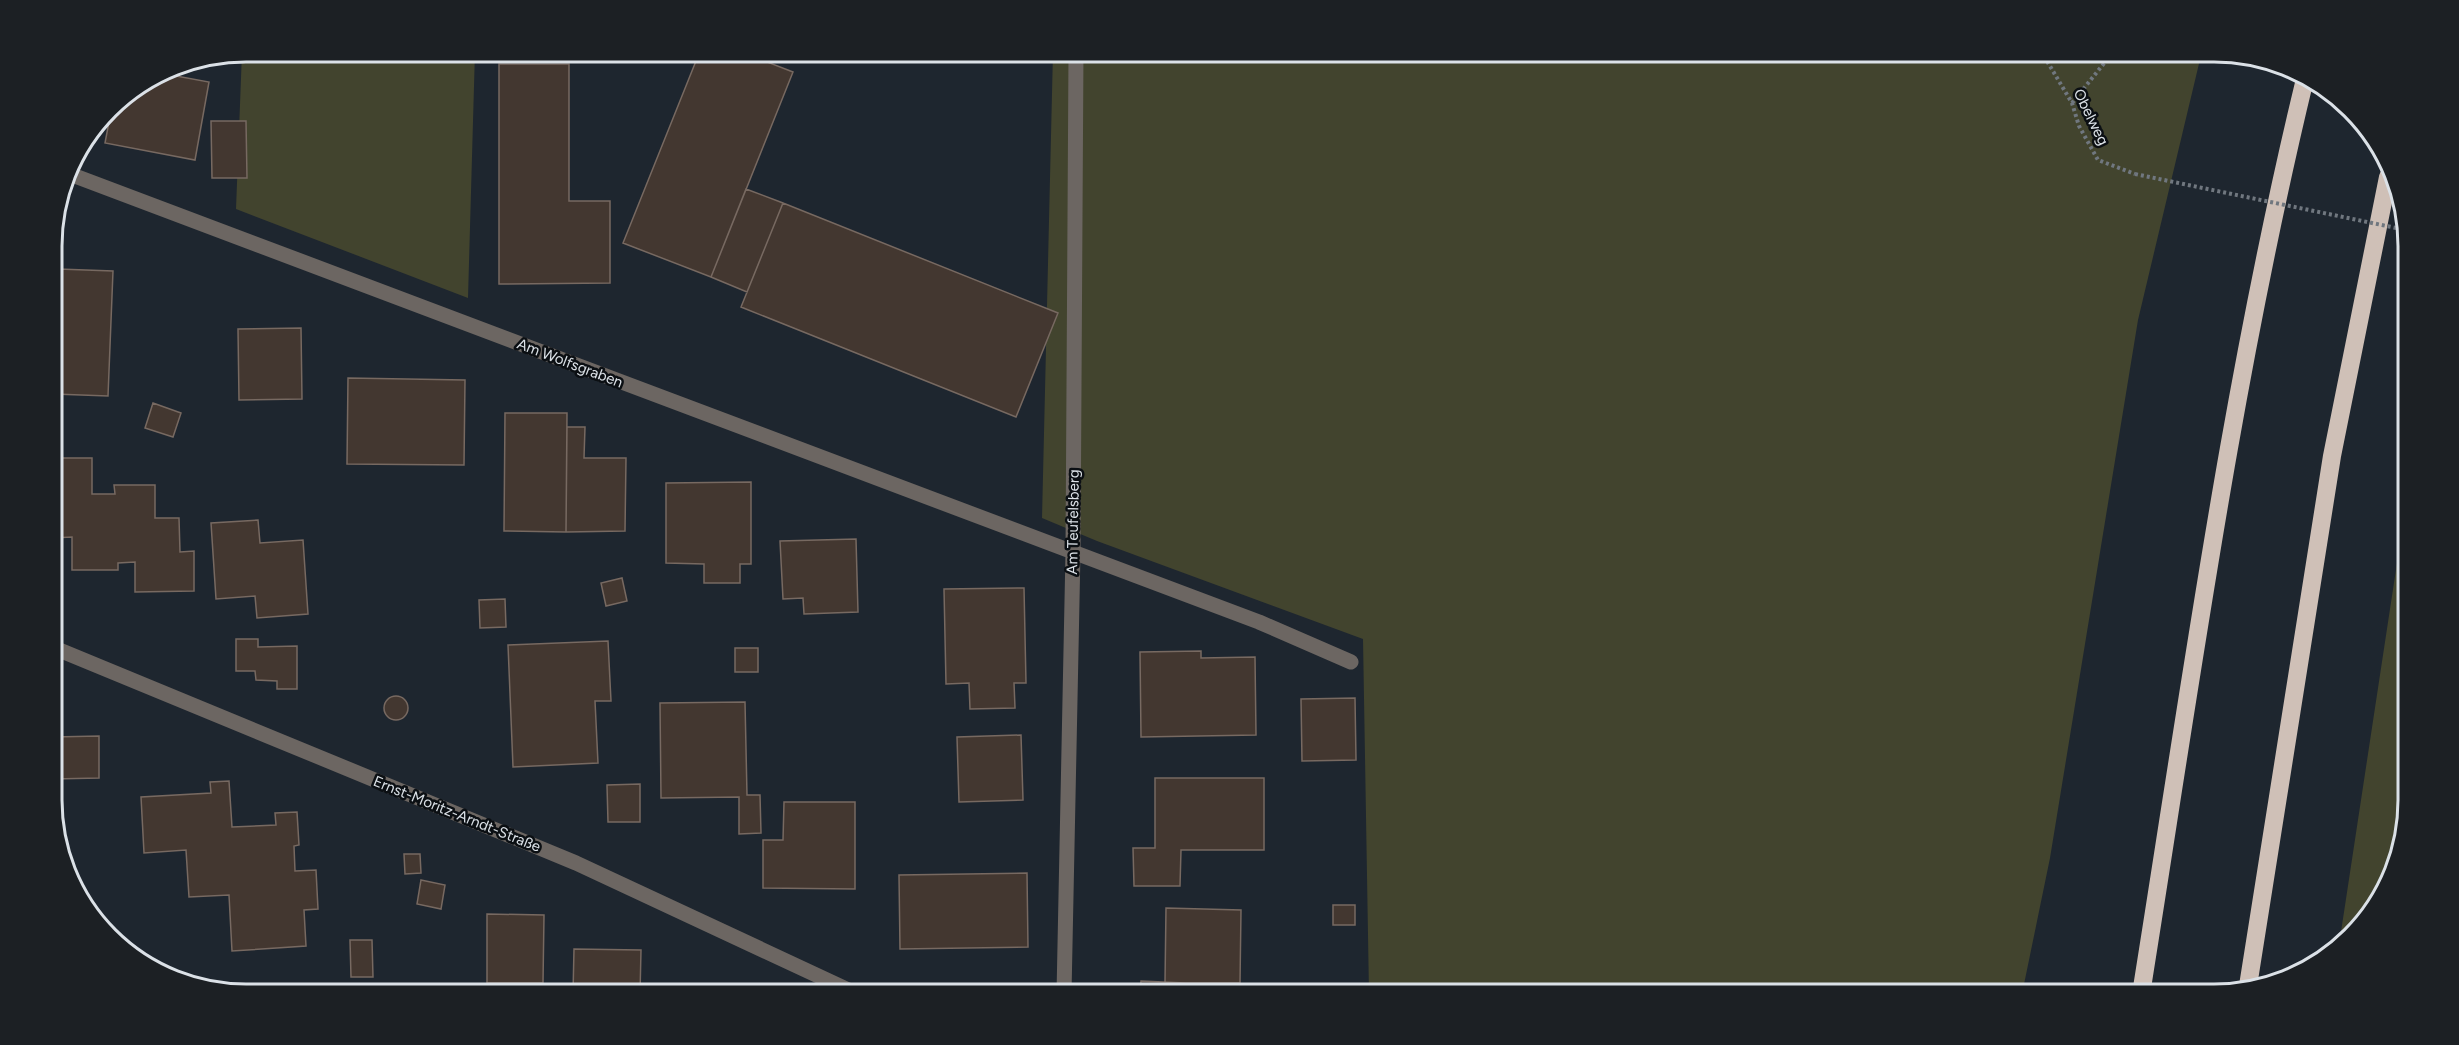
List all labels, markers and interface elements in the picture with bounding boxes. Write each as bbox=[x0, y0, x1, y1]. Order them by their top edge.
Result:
street label: Obelweg bbox=[2070, 86, 2112, 148]
street label: Am Wolfsgraben bbox=[515, 335, 625, 391]
street label: Am Teufelsberg bbox=[1063, 469, 1083, 575]
street label: Ernst-Moritz-Arndt-Straße bbox=[371, 772, 543, 856]

